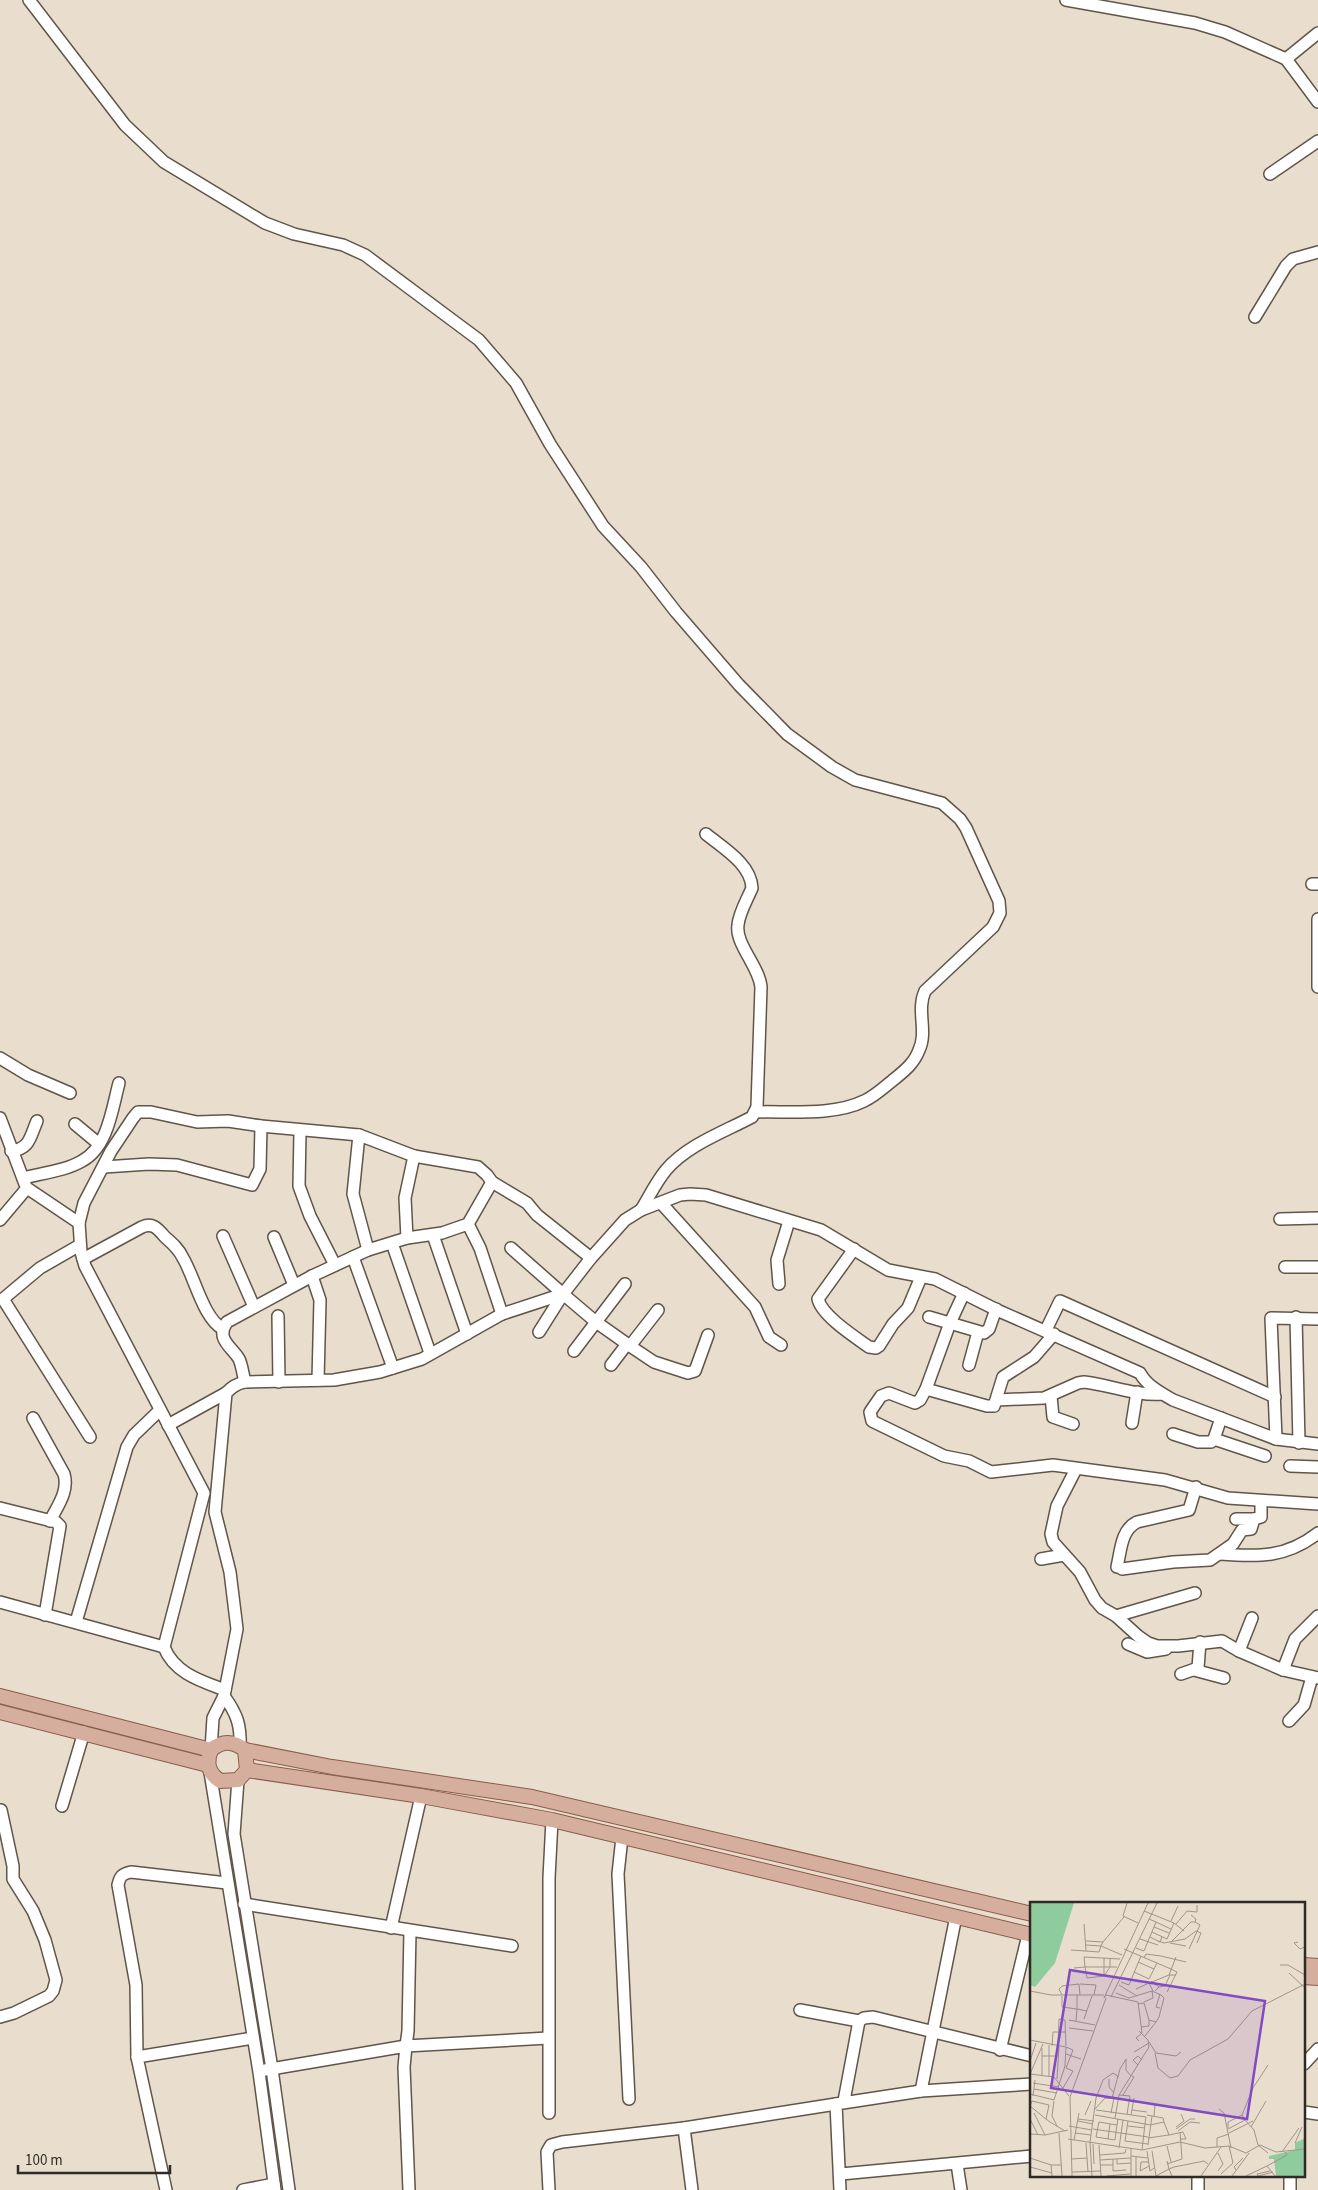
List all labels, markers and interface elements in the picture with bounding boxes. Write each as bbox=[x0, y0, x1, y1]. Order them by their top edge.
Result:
inset map bbox=[1030, 1902, 1306, 2178]
scale bar bbox=[18, 2142, 170, 2174]
text: 100 m bbox=[25, 2150, 63, 2171]

